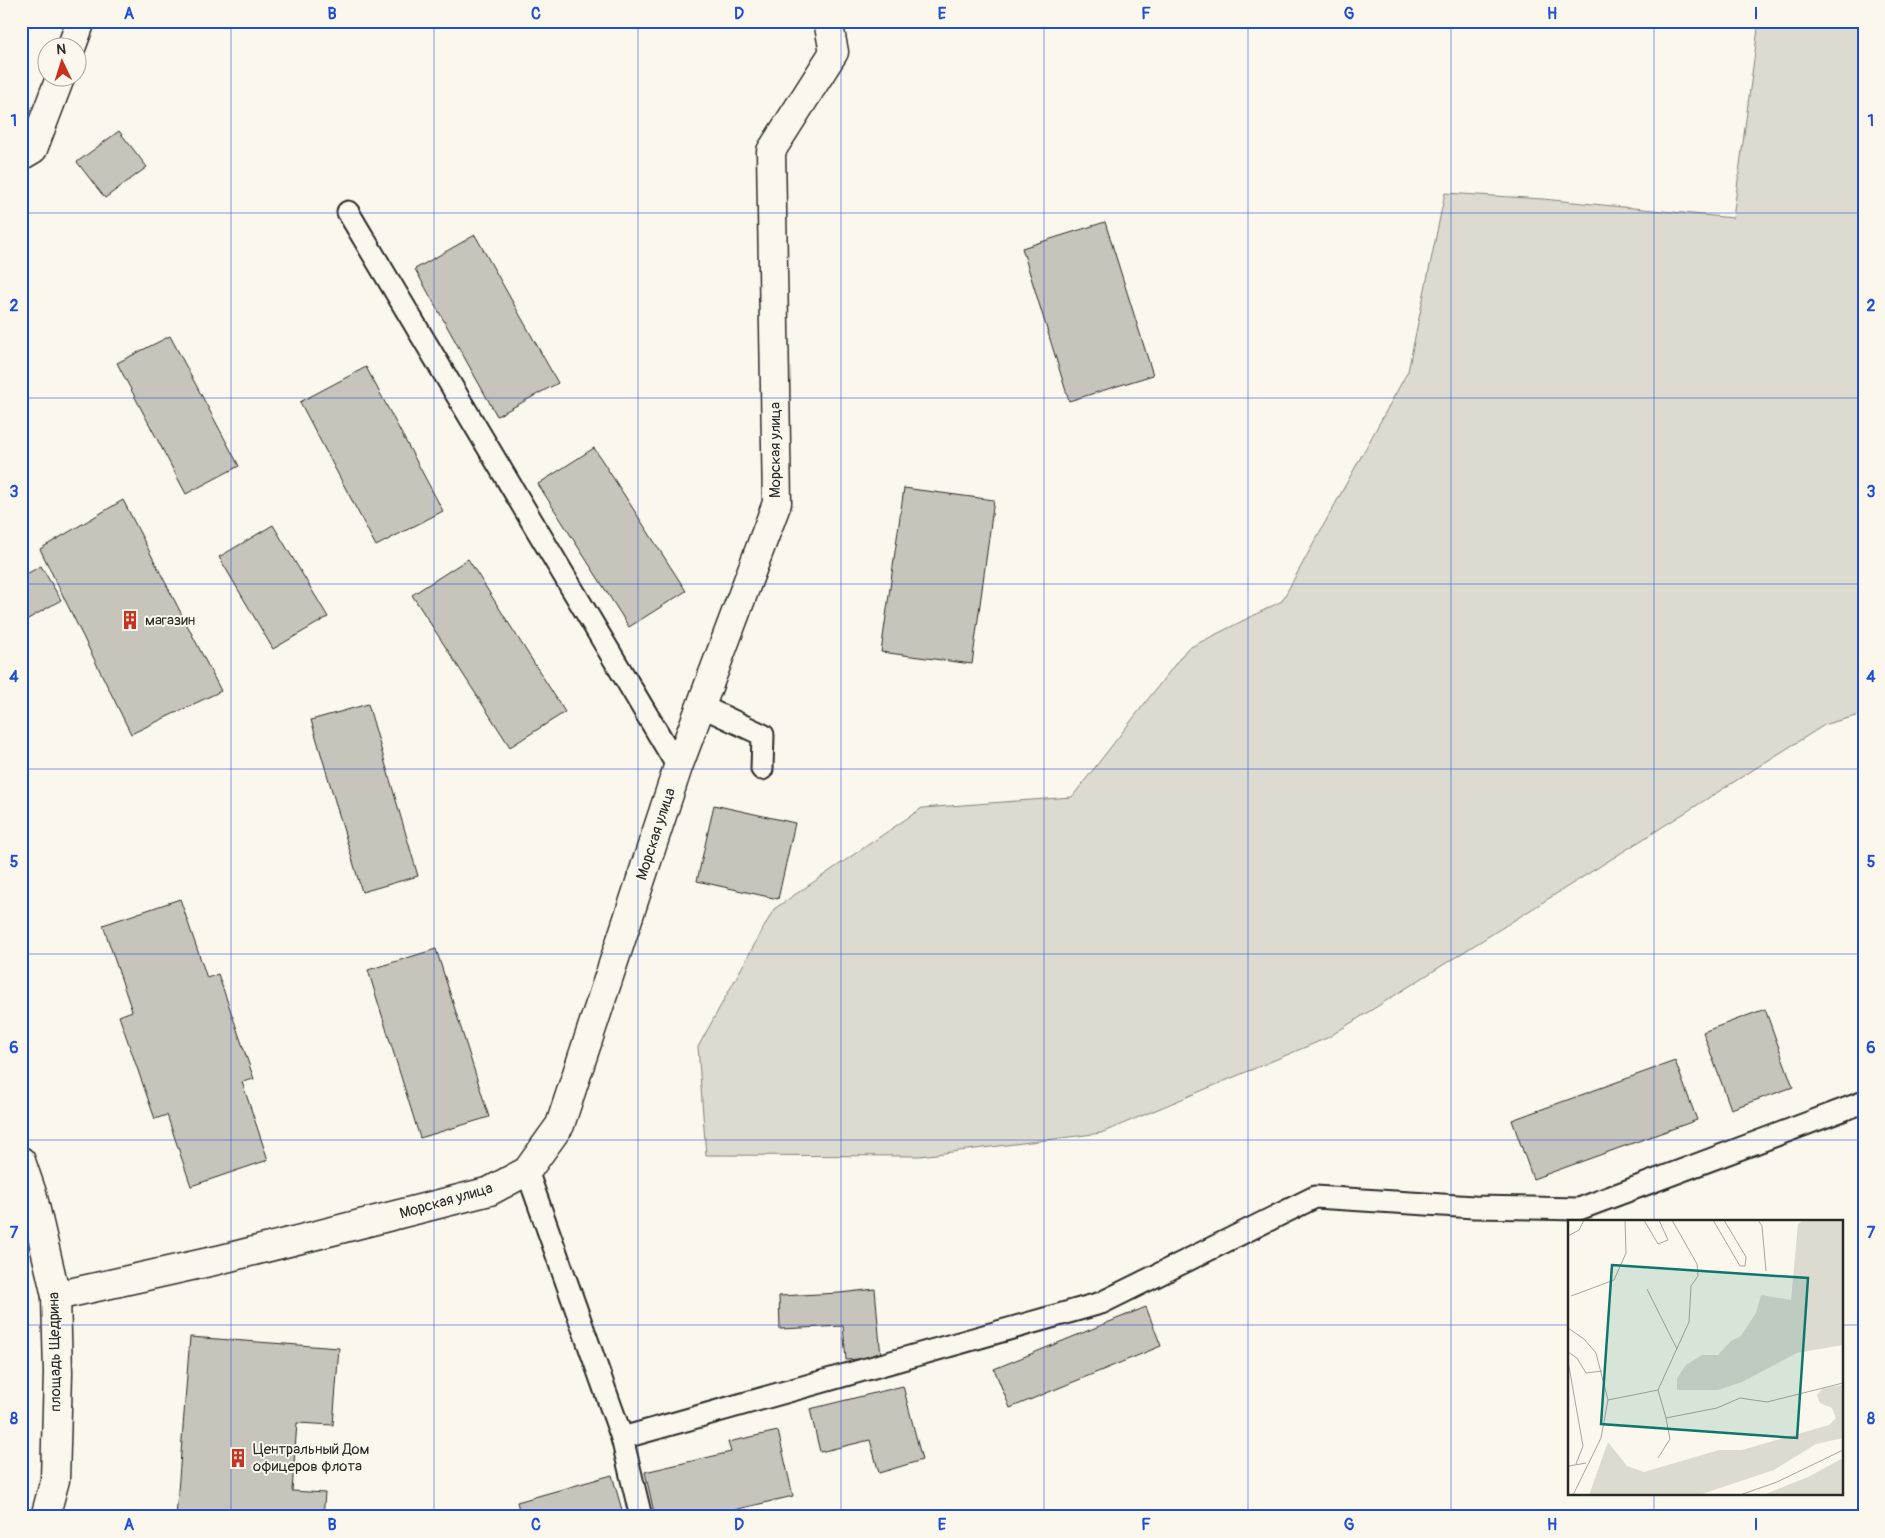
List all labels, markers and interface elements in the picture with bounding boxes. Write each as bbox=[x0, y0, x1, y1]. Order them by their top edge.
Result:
text: A bbox=[124, 4, 135, 24]
text: B bbox=[327, 4, 337, 24]
text: C bbox=[531, 4, 541, 24]
text: D bbox=[734, 4, 744, 24]
text: E bbox=[938, 4, 947, 24]
text: F bbox=[1141, 4, 1151, 24]
text: G bbox=[1344, 4, 1355, 24]
text: H bbox=[1547, 4, 1557, 24]
text: I bbox=[1754, 4, 1758, 24]
north arrow bbox=[38, 38, 88, 88]
text: N bbox=[56, 41, 66, 58]
text: 1 bbox=[11, 111, 17, 131]
text: 1 bbox=[1868, 111, 1874, 131]
text: 2 bbox=[10, 296, 19, 316]
text: 2 bbox=[1867, 296, 1876, 316]
street label: Морская улица bbox=[766, 402, 785, 498]
text: 3 bbox=[10, 482, 19, 502]
text: 3 bbox=[1867, 482, 1876, 502]
building icon: магазин bbox=[119, 609, 141, 631]
place label: магазин bbox=[145, 611, 195, 630]
text: 4 bbox=[9, 667, 19, 687]
text: 4 bbox=[1866, 667, 1876, 687]
street label: Морская улица bbox=[632, 785, 680, 883]
text: 5 bbox=[10, 852, 19, 872]
text: 5 bbox=[1867, 852, 1876, 872]
text: 6 bbox=[9, 1038, 19, 1058]
text: 6 bbox=[1866, 1038, 1876, 1058]
street label: Морская улица bbox=[397, 1179, 495, 1223]
inset map bbox=[1568, 1220, 1842, 1496]
text: 7 bbox=[10, 1223, 19, 1243]
text: 7 bbox=[1867, 1223, 1876, 1243]
street label: площадь Щедрина bbox=[44, 1292, 66, 1412]
text: 8 bbox=[10, 1409, 18, 1429]
text: 8 bbox=[1867, 1409, 1875, 1429]
place label: Центральный Дом офицеров флота bbox=[253, 1440, 370, 1476]
building icon: Центральный Дом офицеров флота bbox=[227, 1447, 249, 1469]
text: A bbox=[124, 1515, 135, 1535]
text: B bbox=[327, 1515, 337, 1535]
text: C bbox=[531, 1515, 541, 1535]
text: D bbox=[734, 1515, 744, 1535]
text: E bbox=[938, 1515, 947, 1535]
text: F bbox=[1141, 1515, 1151, 1535]
text: G bbox=[1344, 1515, 1355, 1535]
text: H bbox=[1547, 1515, 1557, 1535]
text: I bbox=[1754, 1515, 1758, 1535]

